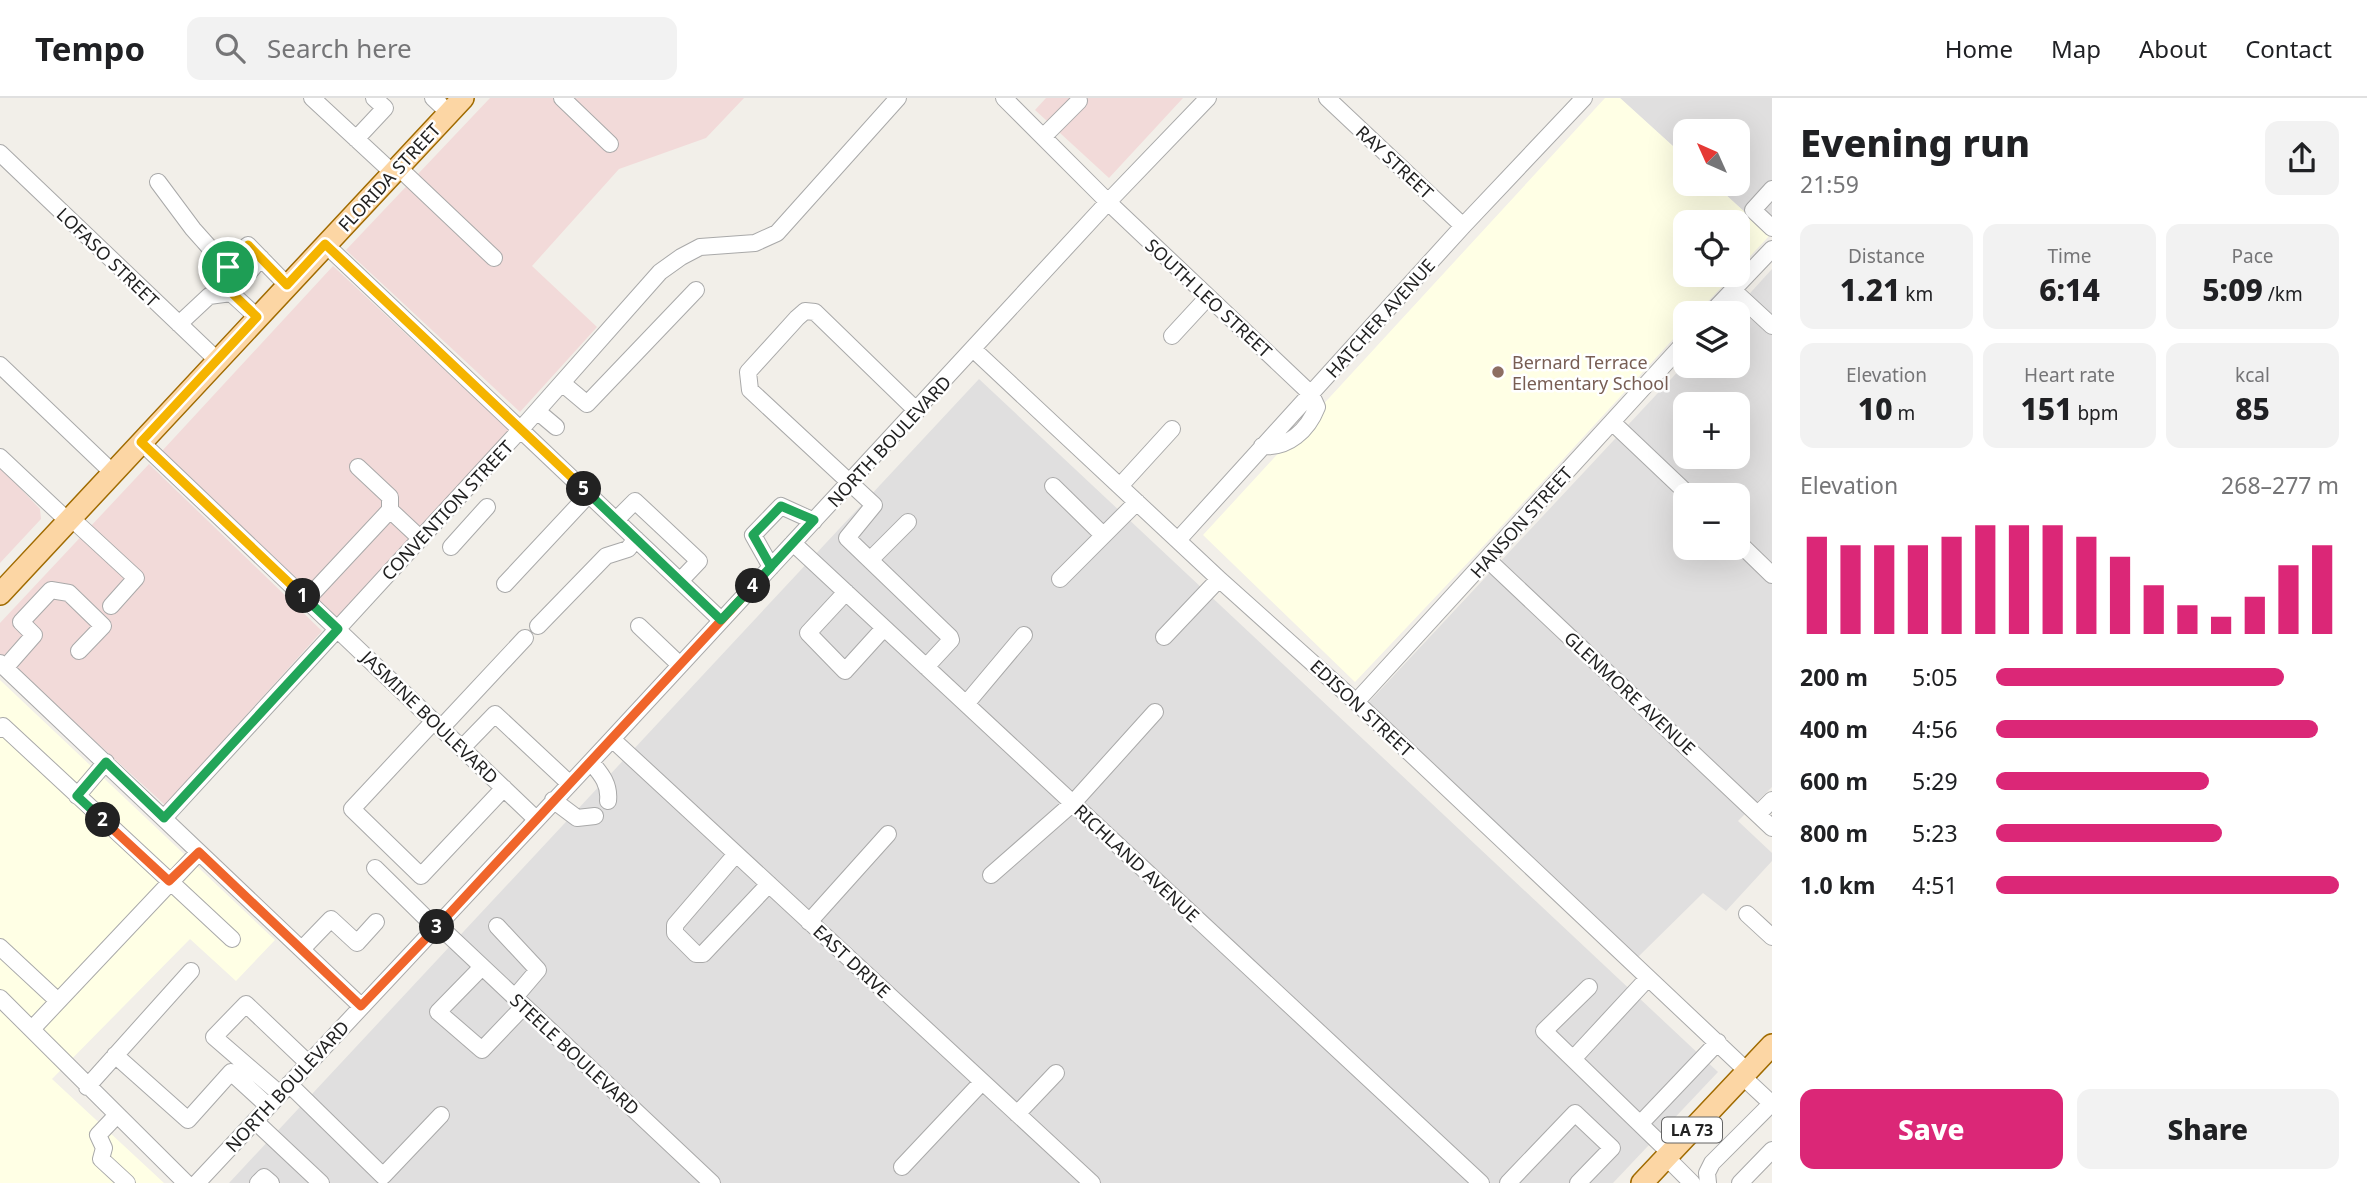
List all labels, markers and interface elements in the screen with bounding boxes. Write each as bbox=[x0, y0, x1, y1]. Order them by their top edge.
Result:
search box bbox=[187, 17, 677, 80]
text: Tempo bbox=[35, 26, 145, 71]
icon: search bbox=[211, 29, 249, 67]
text: Search here bbox=[267, 30, 412, 66]
text: Home bbox=[1945, 32, 2013, 65]
text: Map bbox=[2051, 32, 2101, 65]
text: About bbox=[2139, 32, 2207, 65]
text: Contact bbox=[2245, 32, 2332, 65]
text: Evening run bbox=[1800, 116, 2030, 168]
street label: FLORIDA STREET bbox=[333, 118, 445, 236]
north arrow bbox=[1673, 119, 1750, 196]
map controls bbox=[1673, 119, 1750, 560]
street label: RAY STREET bbox=[1351, 120, 1439, 204]
button: share bbox=[2265, 121, 2339, 195]
text: 21:59 bbox=[1800, 168, 1859, 200]
street label: LOFASO STREET bbox=[52, 202, 164, 312]
button: locate bbox=[1673, 210, 1750, 287]
street label: SOUTH LEO STREET bbox=[1141, 233, 1277, 363]
pin bbox=[198, 237, 258, 297]
text: Distance bbox=[1848, 243, 1925, 269]
text: Time bbox=[2048, 243, 2091, 269]
text: Pace bbox=[2232, 243, 2274, 269]
icon: arrive bbox=[209, 248, 247, 286]
street label: HATCHER AVENUE bbox=[1320, 253, 1440, 383]
text: 1.21 bbox=[1840, 269, 1900, 310]
text: 6:14 bbox=[2039, 269, 2100, 310]
text: 5:09 bbox=[2202, 269, 2263, 310]
text: km bbox=[1900, 281, 1933, 307]
text: /km bbox=[2263, 281, 2303, 307]
button: layers bbox=[1673, 301, 1750, 378]
place label: Bernard Terrace Elementary School bbox=[1512, 350, 1669, 395]
text: Elevation bbox=[1846, 362, 1927, 388]
text: Heart rate bbox=[2024, 362, 2115, 388]
text: kcal bbox=[2235, 362, 2270, 388]
marker: Bernard Terrace Elementary School bbox=[1490, 364, 1506, 380]
street label: NORTH BOULEVARD bbox=[822, 370, 956, 512]
text: 10 bbox=[1858, 388, 1892, 429]
text: 151 bbox=[2020, 388, 2072, 429]
text: 85 bbox=[2235, 388, 2270, 429]
button: + bbox=[1673, 392, 1750, 469]
text: m bbox=[1892, 400, 1915, 426]
text: bpm bbox=[2072, 400, 2119, 426]
street label: CONVENTION STREET bbox=[376, 435, 518, 585]
street label: HANSON STREET bbox=[1465, 461, 1577, 583]
text: Elevation bbox=[1800, 469, 1898, 501]
text: 268–277 m bbox=[2221, 469, 2339, 501]
pin: 5 bbox=[566, 472, 602, 506]
text: 5 bbox=[578, 475, 589, 501]
button: − bbox=[1673, 483, 1750, 560]
pin: 4 bbox=[736, 568, 770, 603]
text: 4 bbox=[747, 572, 758, 598]
pin: 1 bbox=[286, 578, 320, 614]
text: 1 bbox=[297, 582, 308, 608]
street label: GLENMORE AVENUE bbox=[1559, 626, 1701, 760]
street label: JASMINE BOULEVARD bbox=[355, 644, 504, 789]
street label: EDISON STREET bbox=[1305, 654, 1419, 762]
text: 200 m bbox=[1800, 661, 1868, 693]
text: 5:05 bbox=[1912, 661, 1958, 693]
text: 400 m bbox=[1800, 713, 1868, 745]
text: 4:56 bbox=[1912, 713, 1958, 745]
text: 600 m bbox=[1800, 765, 1868, 797]
text: 5:29 bbox=[1912, 765, 1958, 797]
street label: RICHLAND AVENUE bbox=[1069, 799, 1205, 927]
pin: 2 bbox=[86, 802, 120, 838]
text: 2 bbox=[97, 806, 108, 832]
text: 800 m bbox=[1800, 817, 1868, 849]
text: 5:23 bbox=[1912, 817, 1958, 849]
text: 1.0 km bbox=[1800, 869, 1875, 901]
text: 4:51 bbox=[1912, 869, 1958, 901]
pin: 3 bbox=[420, 910, 454, 944]
text: 3 bbox=[431, 913, 442, 939]
street label: EAST DRIVE bbox=[808, 919, 896, 1003]
street label: STEELE BOULEVARD bbox=[505, 988, 645, 1120]
street label: NORTH BOULEVARD bbox=[220, 1015, 354, 1157]
button: Save bbox=[1800, 1089, 2063, 1169]
button: Share bbox=[2077, 1089, 2339, 1169]
road number: LA 73 bbox=[1662, 1118, 1722, 1142]

